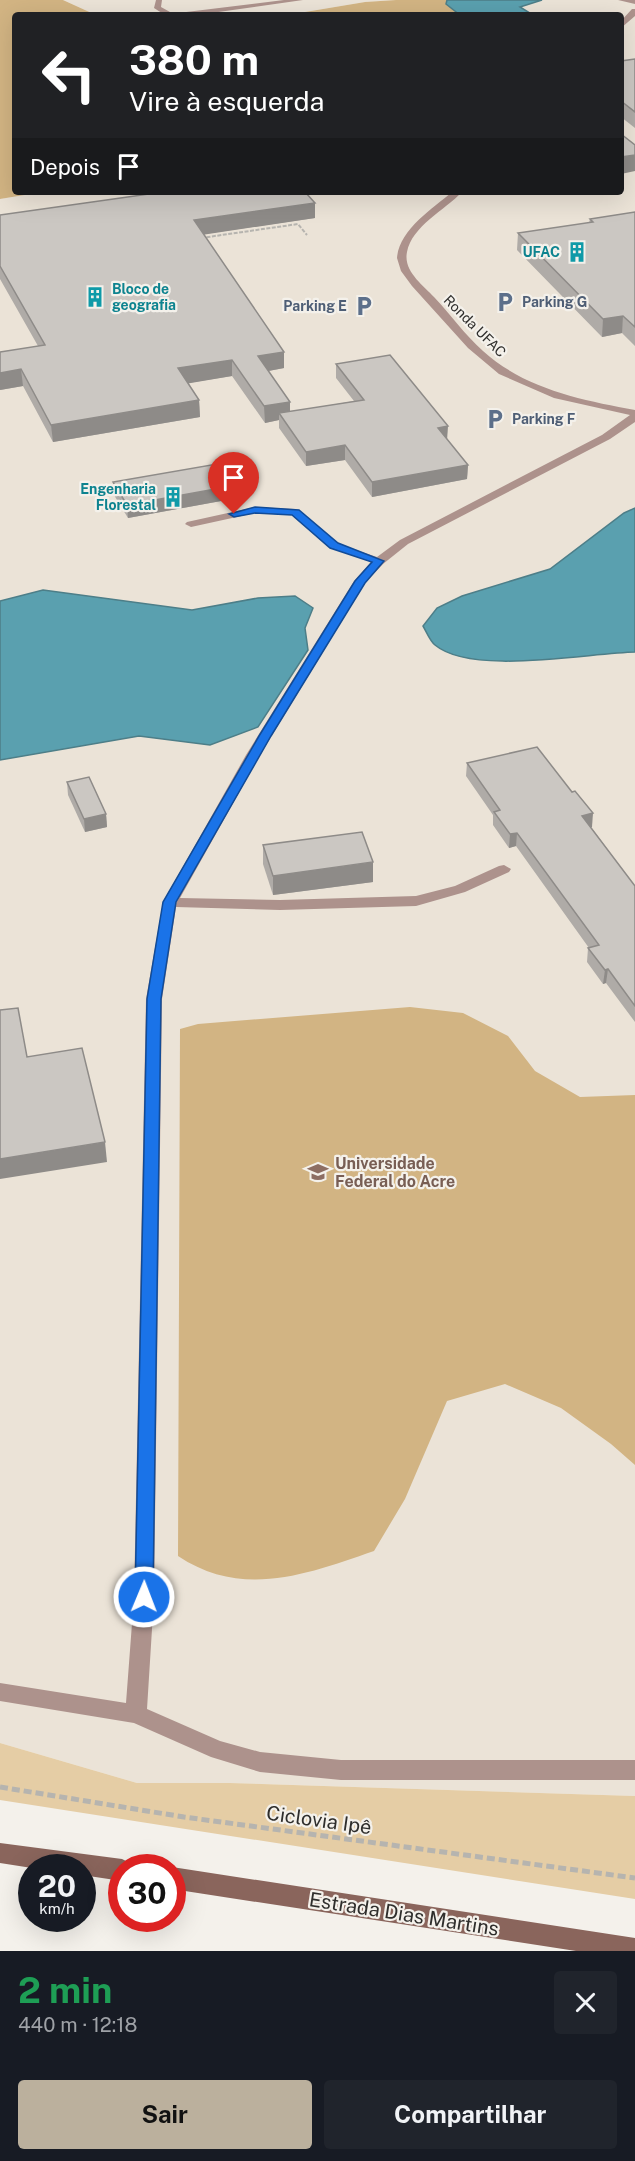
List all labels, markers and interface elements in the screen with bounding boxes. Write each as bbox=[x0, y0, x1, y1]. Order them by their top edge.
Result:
text: 380 m bbox=[129, 35, 259, 84]
icon: left bbox=[30, 36, 108, 114]
text: Vire à esquerda bbox=[129, 85, 324, 117]
icon: arrive bbox=[112, 150, 145, 183]
text: Depois bbox=[30, 154, 100, 180]
building icon: UFAC bbox=[565, 240, 589, 264]
place label: UFAC bbox=[522, 244, 560, 260]
place label: Bloco de geografia bbox=[112, 281, 176, 313]
building icon: Bloco de geografia bbox=[83, 285, 107, 309]
parking icon: Parking G bbox=[493, 290, 517, 314]
street label: Ronda UFAC bbox=[441, 292, 509, 360]
parking icon: Parking E bbox=[352, 294, 376, 318]
place label: Parking G bbox=[522, 294, 587, 310]
place label: Parking E bbox=[283, 298, 347, 314]
parking icon: Parking F bbox=[483, 407, 507, 431]
place label: Parking F bbox=[512, 411, 576, 427]
pin bbox=[208, 452, 259, 514]
icon: arrive bbox=[217, 461, 250, 494]
place label: Engenharia Florestal bbox=[80, 481, 156, 513]
building icon: Engenharia Florestal bbox=[161, 485, 185, 509]
place label: Universidade Federal do Acre bbox=[335, 1154, 455, 1191]
school or university icon: Universidade Federal do Acre bbox=[306, 1160, 330, 1184]
position arrow bbox=[112, 1565, 176, 1629]
street label: Ciclovia Ipê bbox=[265, 1801, 373, 1839]
speed limit sign: 30 bbox=[108, 1854, 186, 1932]
text: 20 bbox=[38, 1868, 76, 1904]
street label: Estrada Dias Martins bbox=[307, 1887, 501, 1941]
text: km/h bbox=[39, 1900, 75, 1917]
text: 2 min bbox=[18, 1969, 112, 2011]
button: close bbox=[554, 1971, 617, 2034]
text: 440 m · 12:18 bbox=[18, 2013, 137, 2037]
button: Sair bbox=[18, 2080, 312, 2149]
button: Compartilhar bbox=[324, 2080, 617, 2149]

